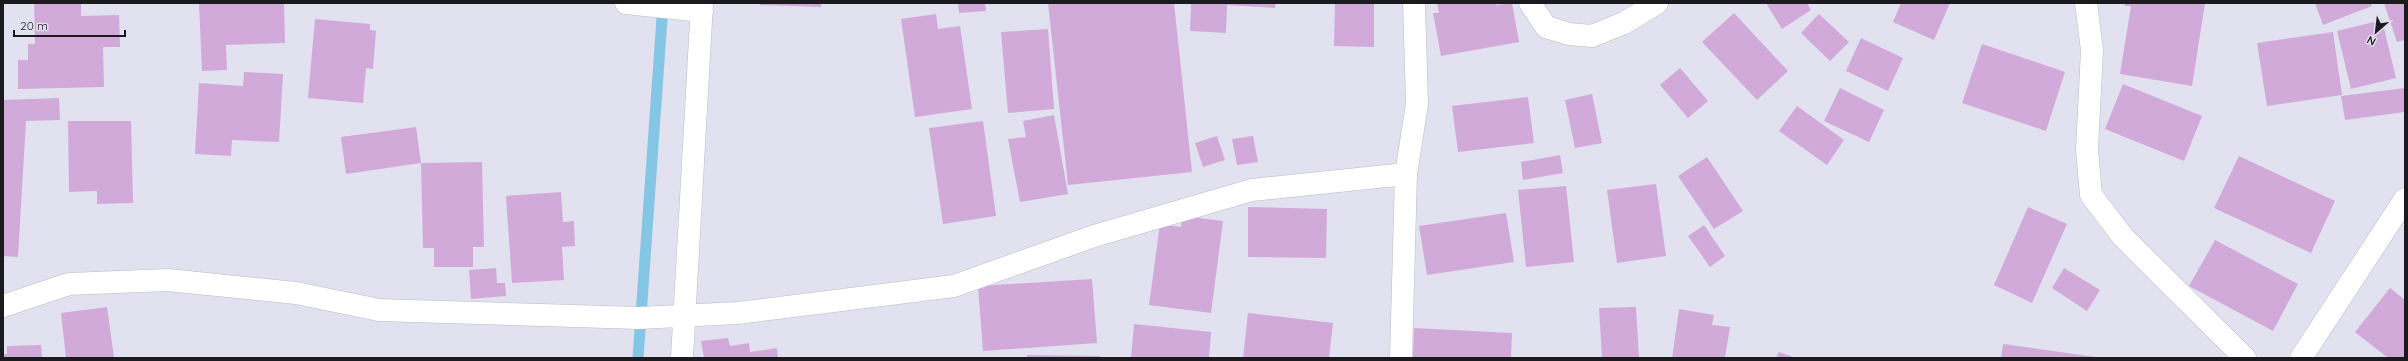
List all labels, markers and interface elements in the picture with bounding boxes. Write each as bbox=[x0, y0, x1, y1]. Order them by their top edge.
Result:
scale bar bbox=[14, 12, 125, 38]
north arrow bbox=[2356, 12, 2396, 52]
text: 20 m bbox=[20, 18, 48, 33]
text: N bbox=[2364, 33, 2378, 49]

